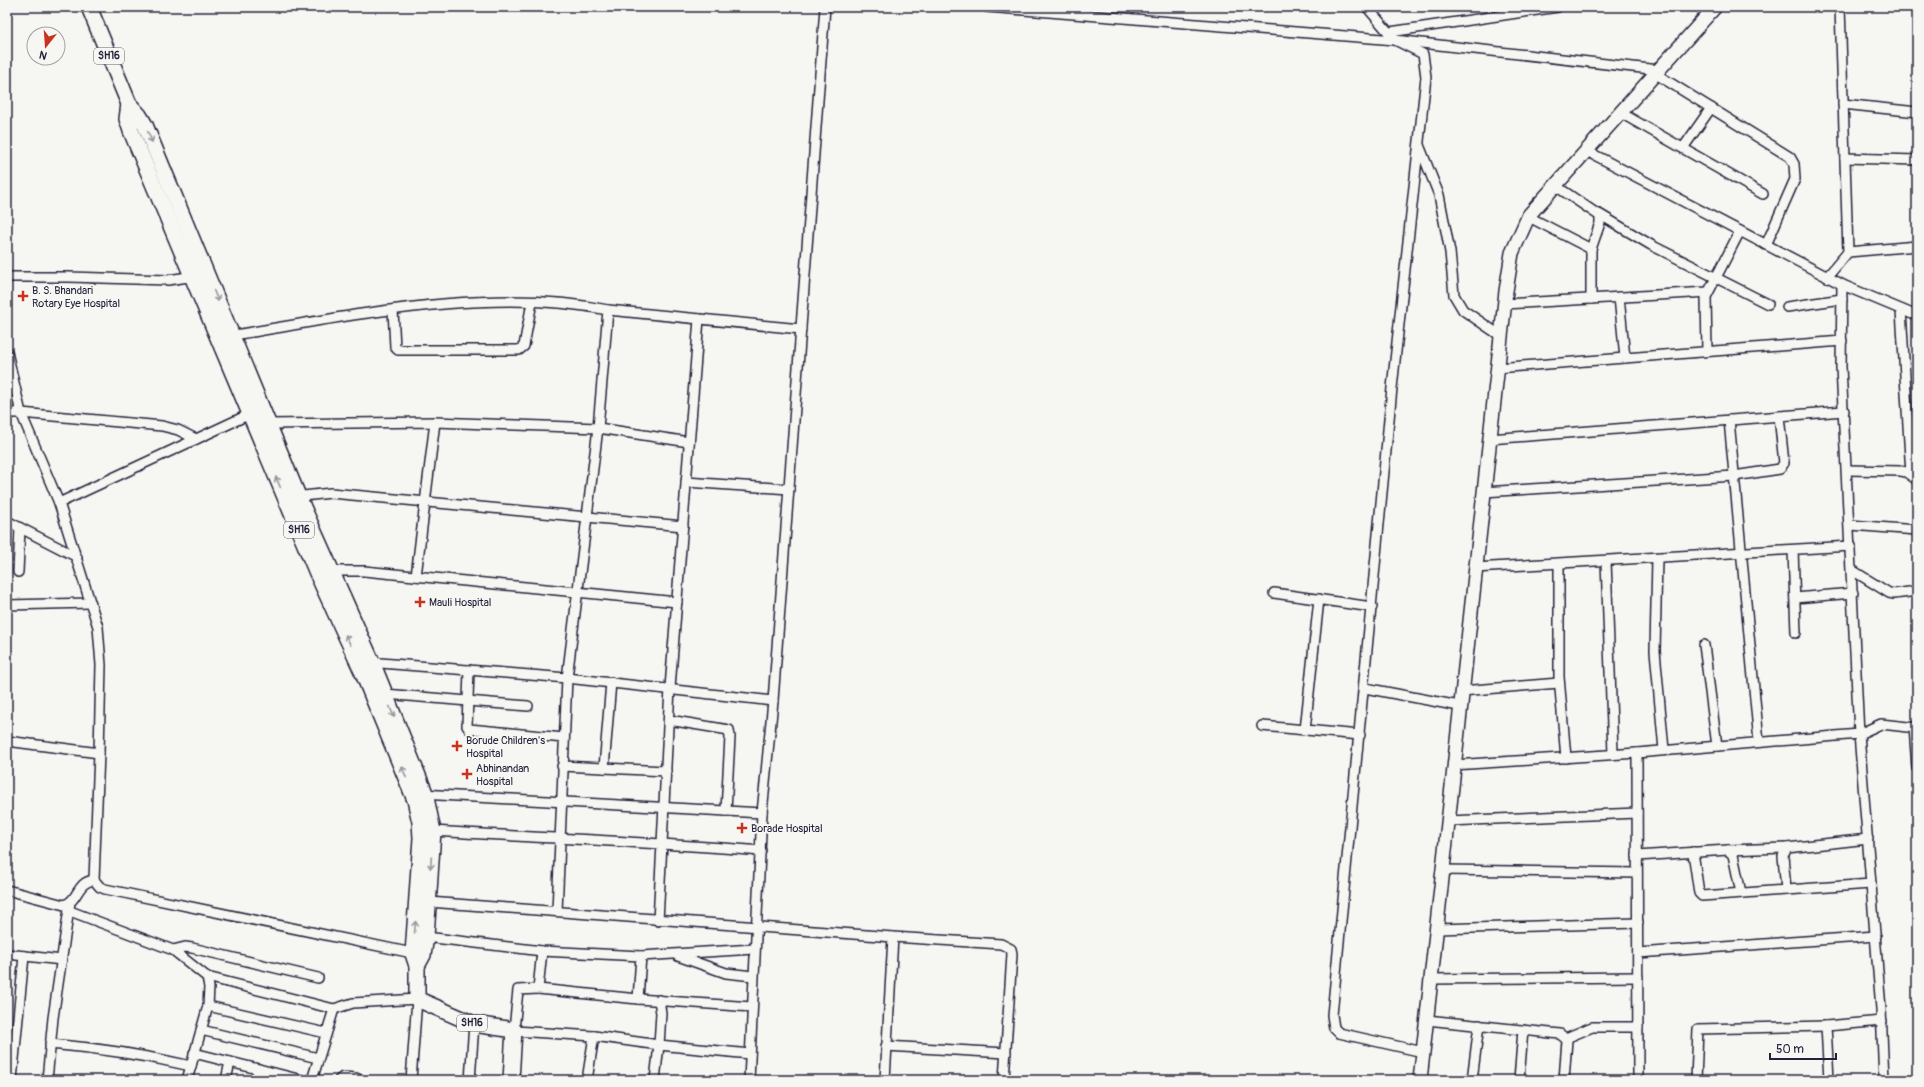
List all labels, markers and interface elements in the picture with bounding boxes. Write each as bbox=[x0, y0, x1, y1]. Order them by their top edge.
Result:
north arrow bbox=[26, 26, 66, 66]
text: N bbox=[37, 48, 49, 62]
road number: SH16 bbox=[94, 48, 124, 64]
one-way arrow bbox=[147, 131, 154, 143]
place label: B. S. Bhandari Rotary Eye Hospital bbox=[32, 284, 120, 310]
one-way arrow bbox=[213, 289, 220, 301]
marker: B. S. Bhandari Rotary Eye Hospital bbox=[17, 290, 29, 302]
one-way arrow bbox=[274, 477, 282, 489]
road number: SH16 bbox=[284, 522, 314, 538]
marker: Mauli Hospital bbox=[414, 596, 426, 608]
place label: Mauli Hospital bbox=[429, 596, 491, 609]
one-way arrow bbox=[344, 634, 351, 646]
one-way arrow bbox=[389, 705, 397, 717]
place label: Borude Children's Hospital bbox=[466, 734, 545, 760]
marker: Borude Children's Hospital bbox=[451, 740, 463, 752]
place label: Abhinandan Hospital bbox=[476, 762, 529, 788]
one-way arrow bbox=[400, 767, 407, 779]
marker: Abhinandan Hospital bbox=[461, 768, 473, 780]
marker: Borade Hospital bbox=[736, 822, 748, 834]
place label: Borade Hospital bbox=[751, 822, 823, 835]
one-way arrow bbox=[428, 856, 435, 869]
one-way arrow bbox=[412, 921, 419, 934]
road number: SH16 bbox=[457, 1015, 487, 1031]
scale bar bbox=[1770, 1035, 1836, 1061]
text: 50 m bbox=[1776, 1042, 1804, 1057]

